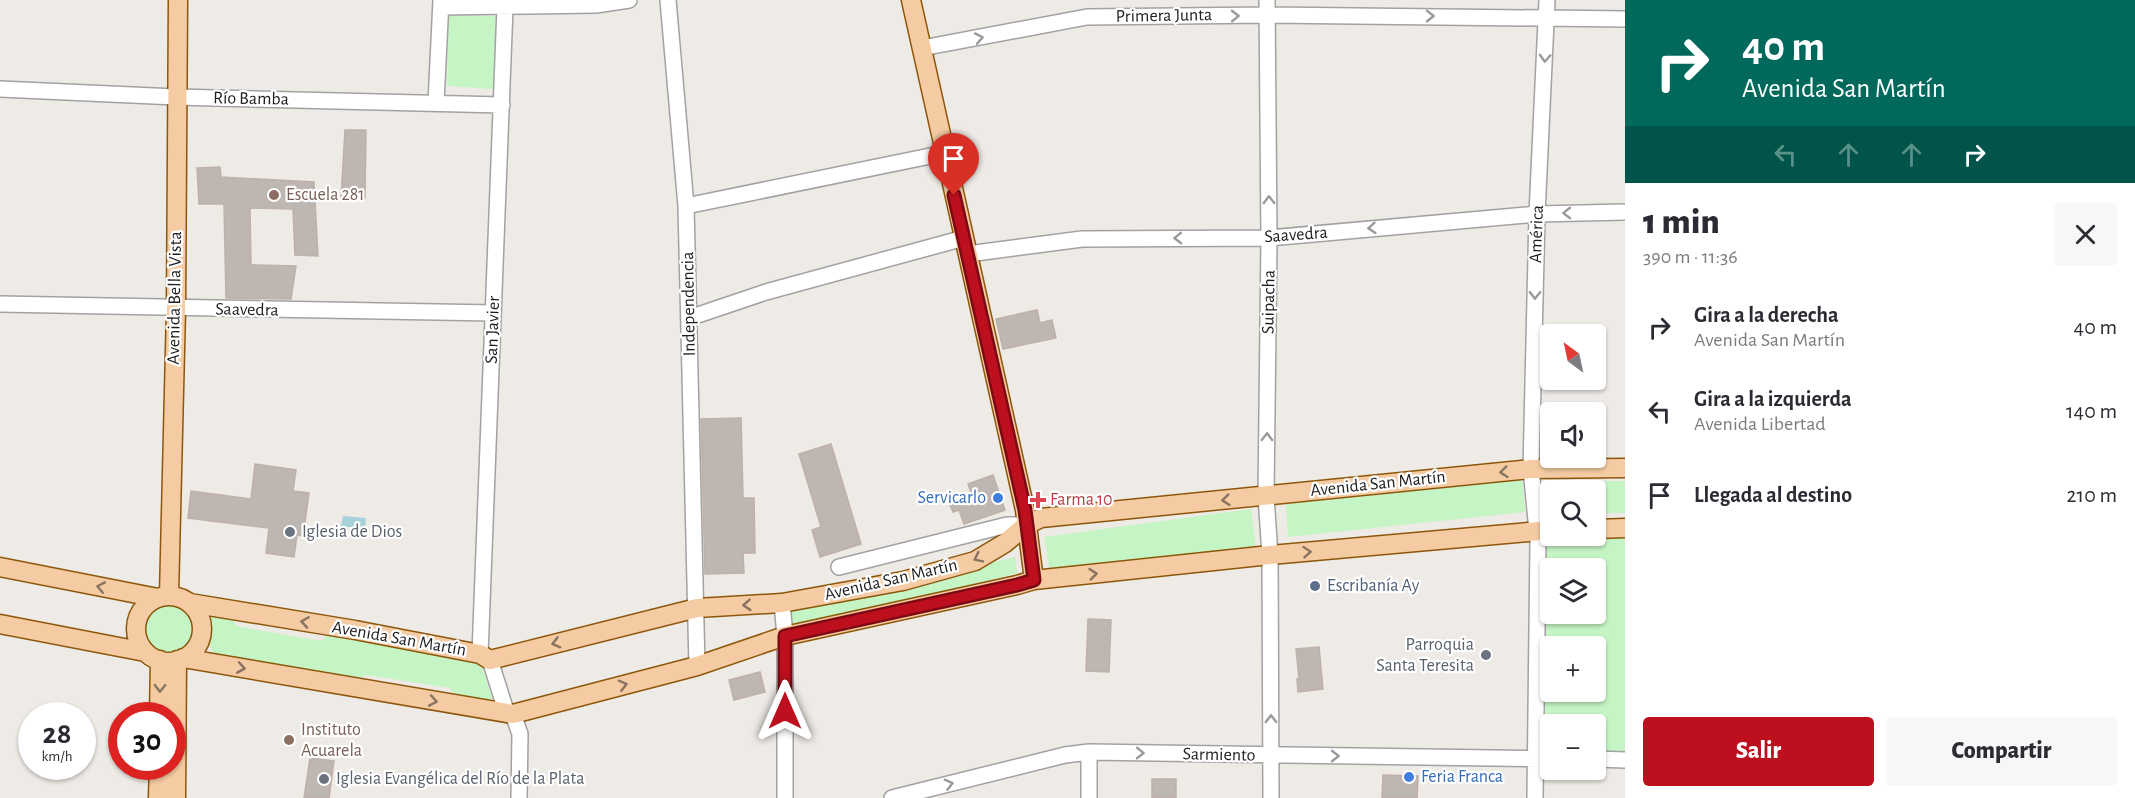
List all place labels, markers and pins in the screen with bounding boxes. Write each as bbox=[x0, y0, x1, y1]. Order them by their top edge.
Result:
pin bbox=[928, 133, 979, 195]
place label: Escuela 281 bbox=[286, 186, 364, 204]
marker: Escuela 281 bbox=[267, 188, 281, 202]
place label: Servicarlo bbox=[918, 489, 986, 507]
marker: Servicarlo bbox=[991, 491, 1005, 505]
place label: Farma 10 bbox=[1050, 491, 1113, 509]
marker: Farma 10 bbox=[1031, 493, 1045, 507]
place label: Iglesia de Dios bbox=[302, 523, 402, 541]
marker: Iglesia de Dios bbox=[283, 525, 297, 539]
place label: Escribanía Ay bbox=[1327, 577, 1420, 595]
marker: Escribanía Ay bbox=[1308, 579, 1322, 593]
place label: Parroquia Santa Teresita bbox=[1376, 636, 1474, 675]
marker: Parroquia Santa Teresita bbox=[1479, 648, 1493, 662]
place label: Instituto Acuarela bbox=[301, 721, 362, 760]
marker: Instituto Acuarela bbox=[282, 733, 296, 747]
place label: Feria Franca bbox=[1421, 768, 1503, 786]
place label: Iglesia Evangélica del Río de la Plata bbox=[336, 770, 585, 788]
marker: Feria Franca bbox=[1402, 770, 1416, 784]
marker: Iglesia Evangélica del Río de la Plata bbox=[317, 772, 331, 786]

